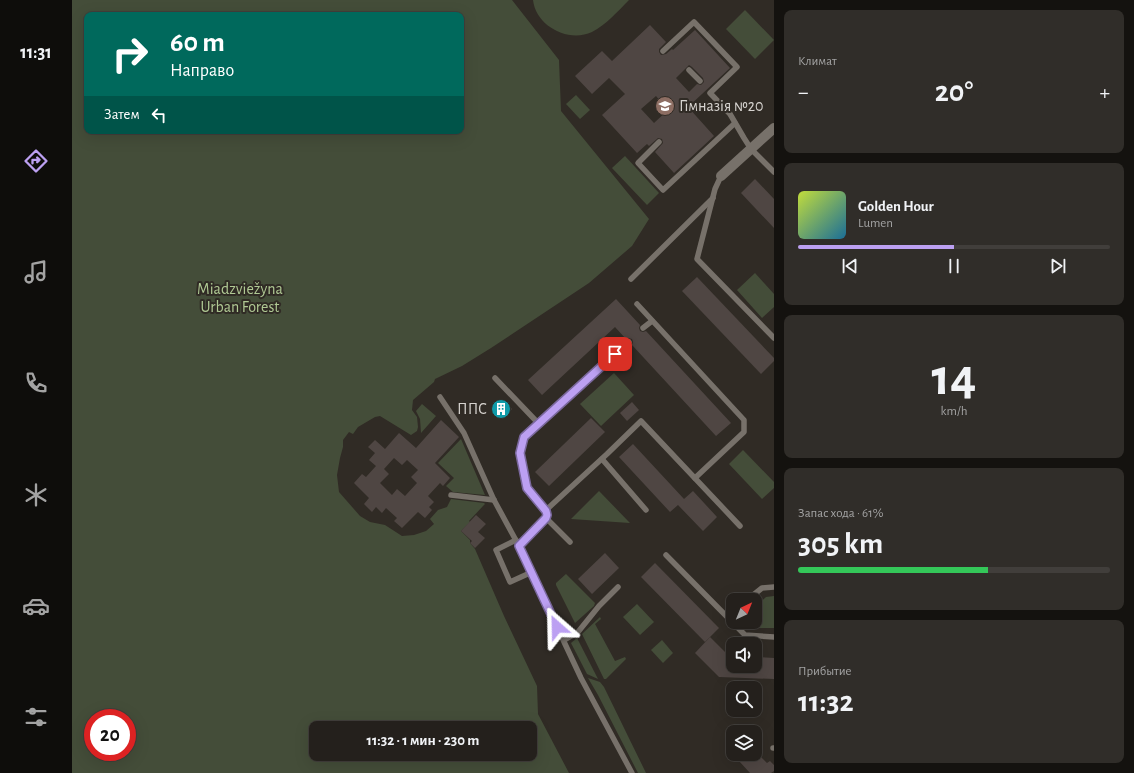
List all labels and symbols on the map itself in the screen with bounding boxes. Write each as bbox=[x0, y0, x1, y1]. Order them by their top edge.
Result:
school or university icon: Гімназія №20 bbox=[654, 95, 676, 117]
place label: Гімназія №20 bbox=[679, 98, 764, 114]
park label: Miadzviežyna Urban Forest bbox=[197, 281, 283, 315]
pin bbox=[598, 337, 632, 371]
building icon: ППС bbox=[490, 398, 512, 420]
place label: ППС bbox=[457, 401, 487, 417]
north arrow bbox=[726, 593, 762, 629]
position arrow bbox=[536, 606, 578, 648]
speed limit sign: 20 bbox=[84, 709, 136, 761]

